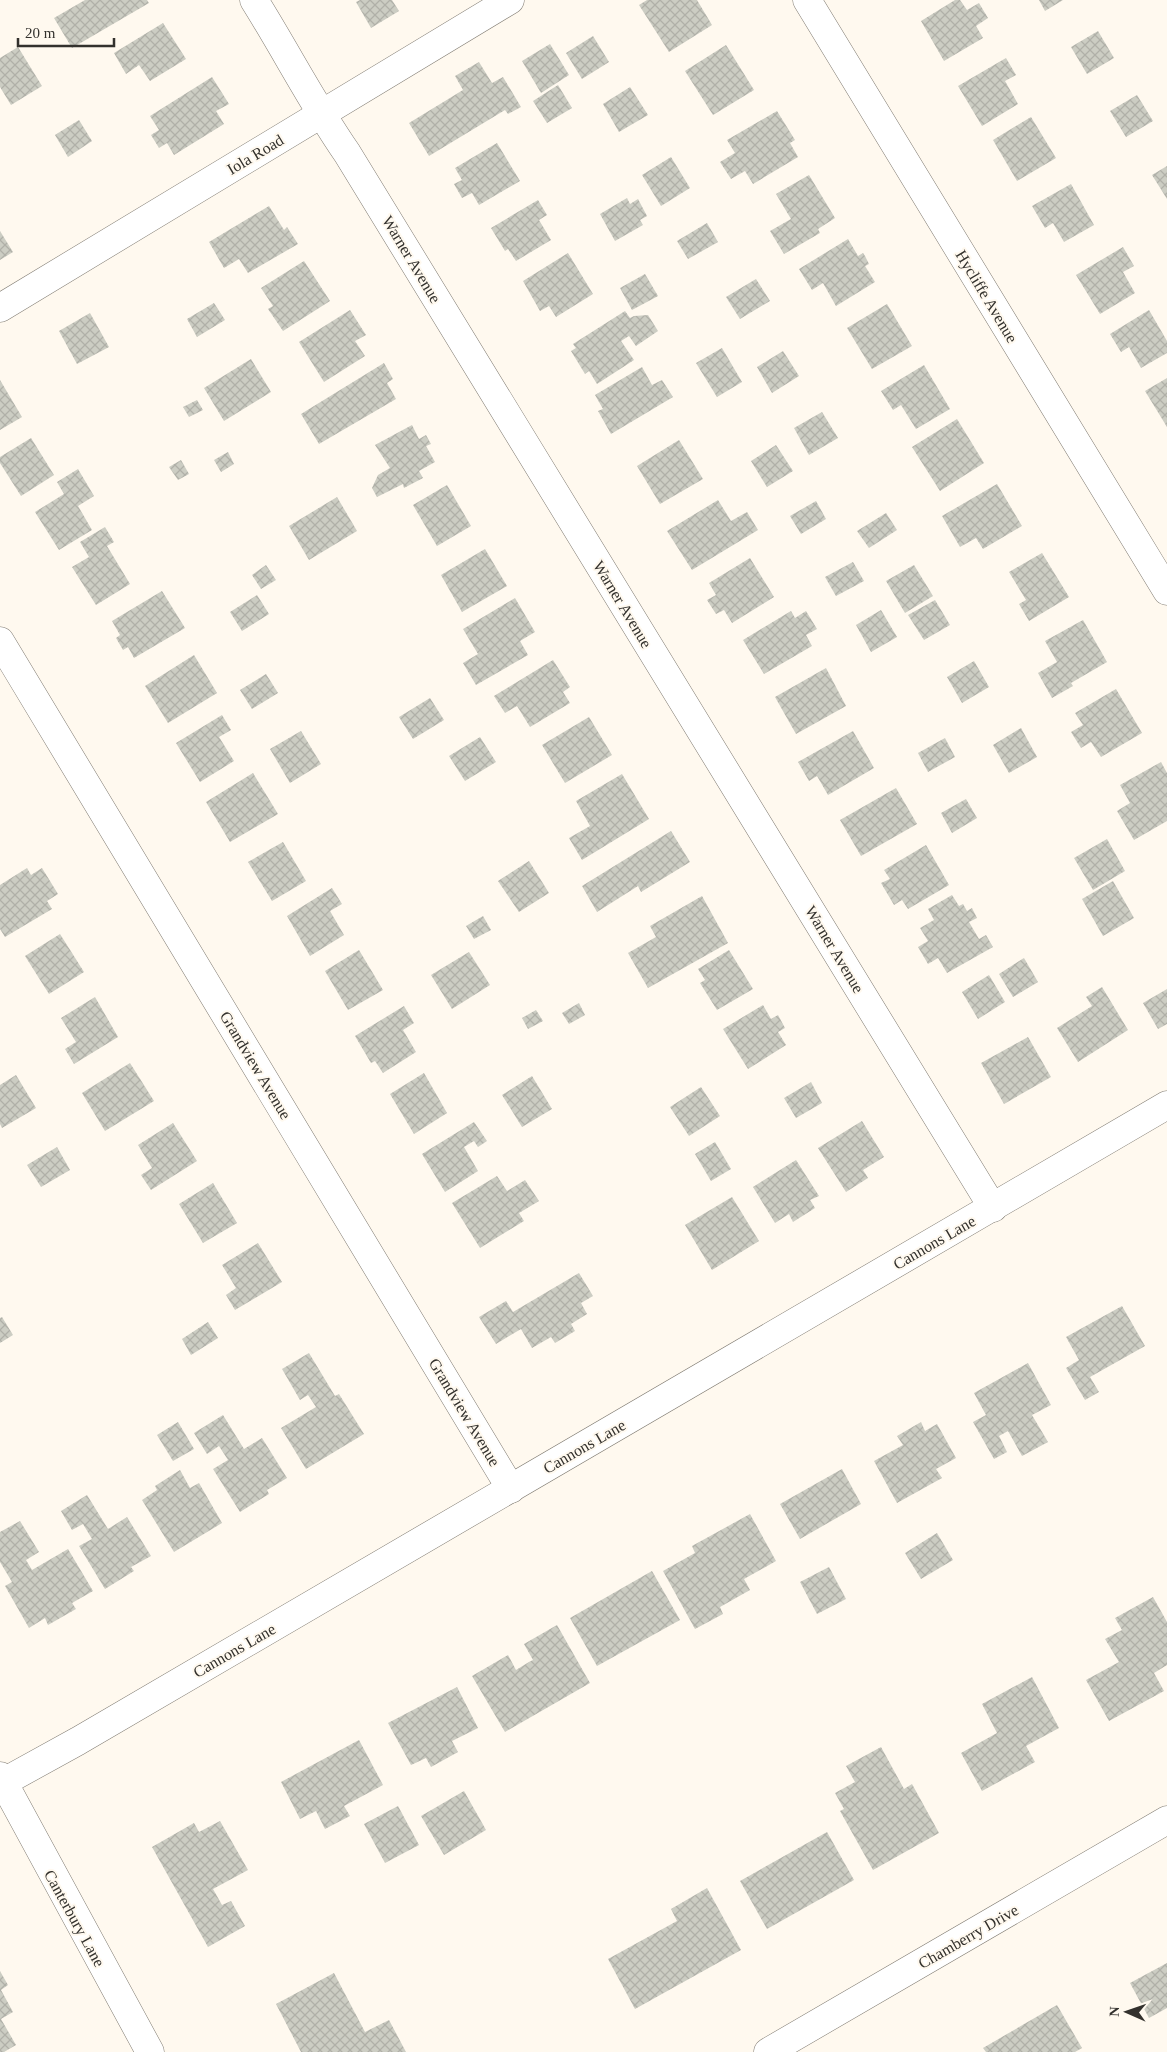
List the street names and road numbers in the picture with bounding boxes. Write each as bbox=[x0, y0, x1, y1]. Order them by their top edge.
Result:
street label: Iola Road bbox=[224, 131, 286, 178]
street label: Warner Avenue bbox=[379, 213, 444, 306]
street label: Hycliffe Avenue bbox=[951, 247, 1021, 346]
street label: Warner Avenue bbox=[590, 558, 655, 651]
street label: Warner Avenue bbox=[802, 903, 867, 996]
street label: Grandview Avenue bbox=[217, 1008, 294, 1122]
street label: Cannons Lane bbox=[890, 1212, 978, 1273]
street label: Grandview Avenue bbox=[426, 1355, 503, 1469]
street label: Cannons Lane bbox=[540, 1416, 628, 1477]
street label: Cannons Lane bbox=[190, 1620, 278, 1681]
street label: Canterbury Lane bbox=[40, 1867, 108, 1970]
street label: Chamberry Drive bbox=[915, 1901, 1022, 1973]

